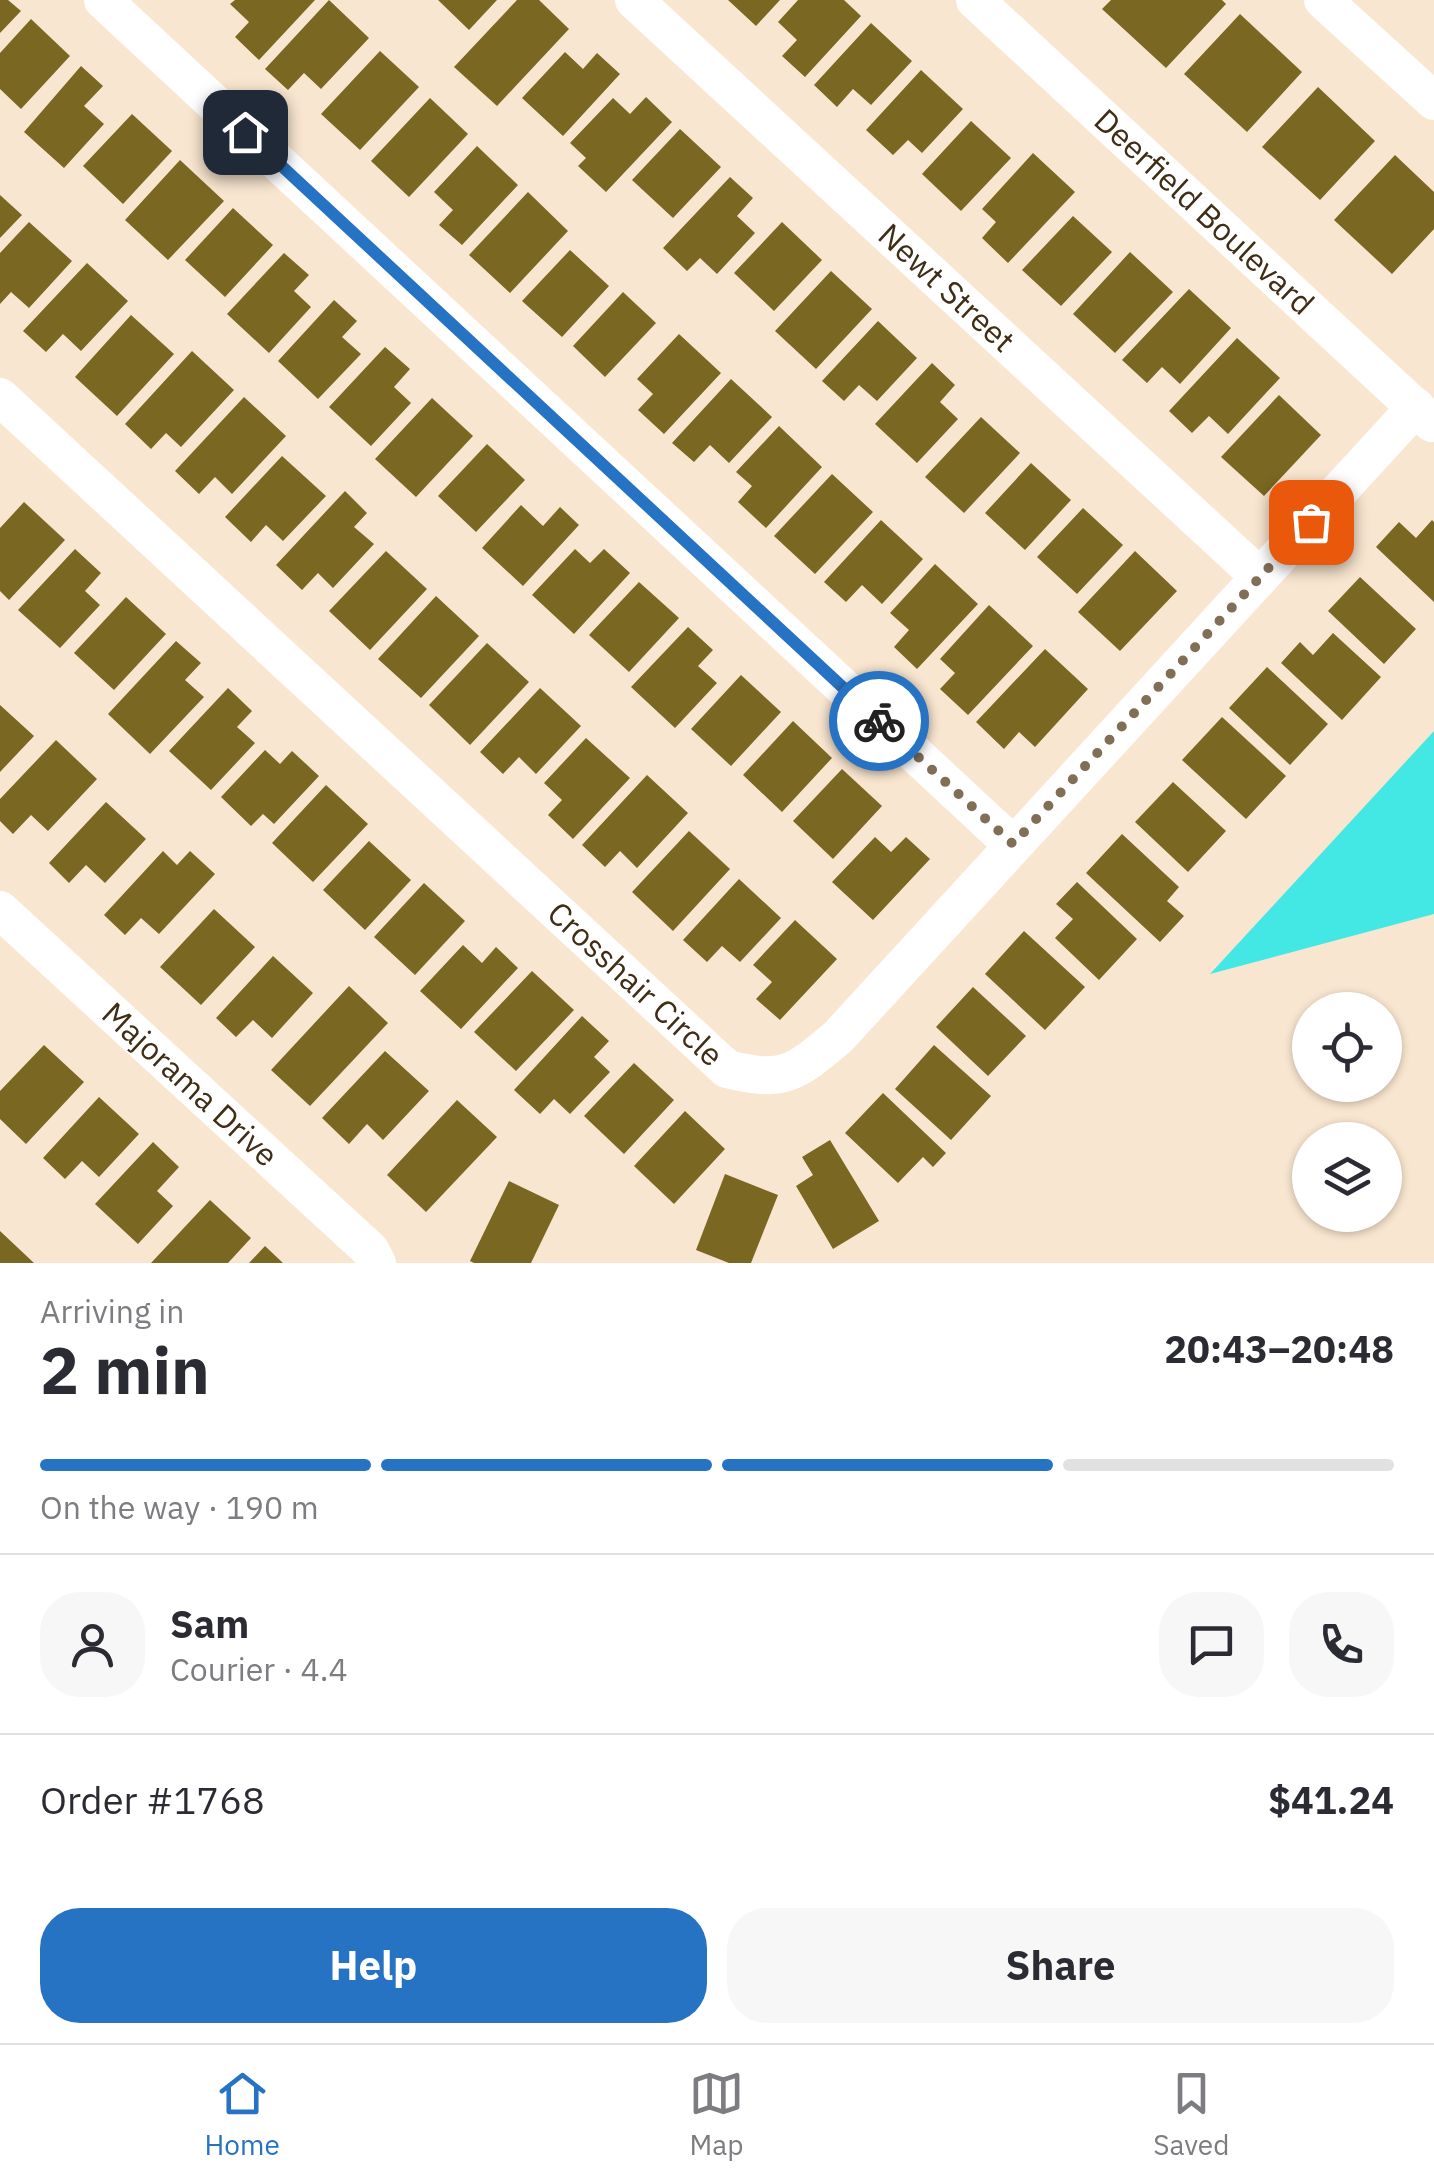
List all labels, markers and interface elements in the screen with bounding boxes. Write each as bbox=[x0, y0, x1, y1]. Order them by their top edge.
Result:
pin bbox=[203, 90, 288, 175]
street label: Deerfield Boulevard bbox=[1086, 99, 1323, 323]
icon: home bbox=[218, 105, 273, 160]
street label: Newt Street bbox=[870, 214, 1024, 361]
pin bbox=[1269, 480, 1354, 565]
icon: bag bbox=[1284, 495, 1339, 550]
courier bbox=[829, 671, 929, 771]
icon: bike bbox=[852, 694, 907, 749]
street label: Crosshair Circle bbox=[539, 892, 733, 1075]
street label: Majorama Drive bbox=[94, 992, 288, 1175]
map controls bbox=[1292, 992, 1402, 1232]
button: locate bbox=[1292, 992, 1402, 1102]
button: layers bbox=[1292, 1122, 1402, 1232]
text: Arriving in bbox=[40, 1290, 185, 1332]
text: 20:43–20:48 bbox=[1164, 1324, 1394, 1373]
text: 2 min bbox=[40, 1327, 210, 1412]
text: On the way · 190 m bbox=[40, 1486, 319, 1528]
button: person bbox=[40, 1592, 145, 1697]
button: chat bbox=[1159, 1592, 1264, 1697]
button: phone bbox=[1289, 1592, 1394, 1697]
text: Sam bbox=[170, 1599, 249, 1648]
text: Courier · 4.4 bbox=[170, 1648, 348, 1690]
text: Order #1768 bbox=[40, 1775, 265, 1824]
text: $41.24 bbox=[1268, 1775, 1394, 1824]
button: Help bbox=[40, 1908, 707, 2023]
button: Share bbox=[727, 1908, 1394, 2023]
tab: Home bbox=[205, 2066, 280, 2163]
tab: Map bbox=[689, 2066, 744, 2163]
tab: Saved bbox=[1153, 2066, 1229, 2163]

